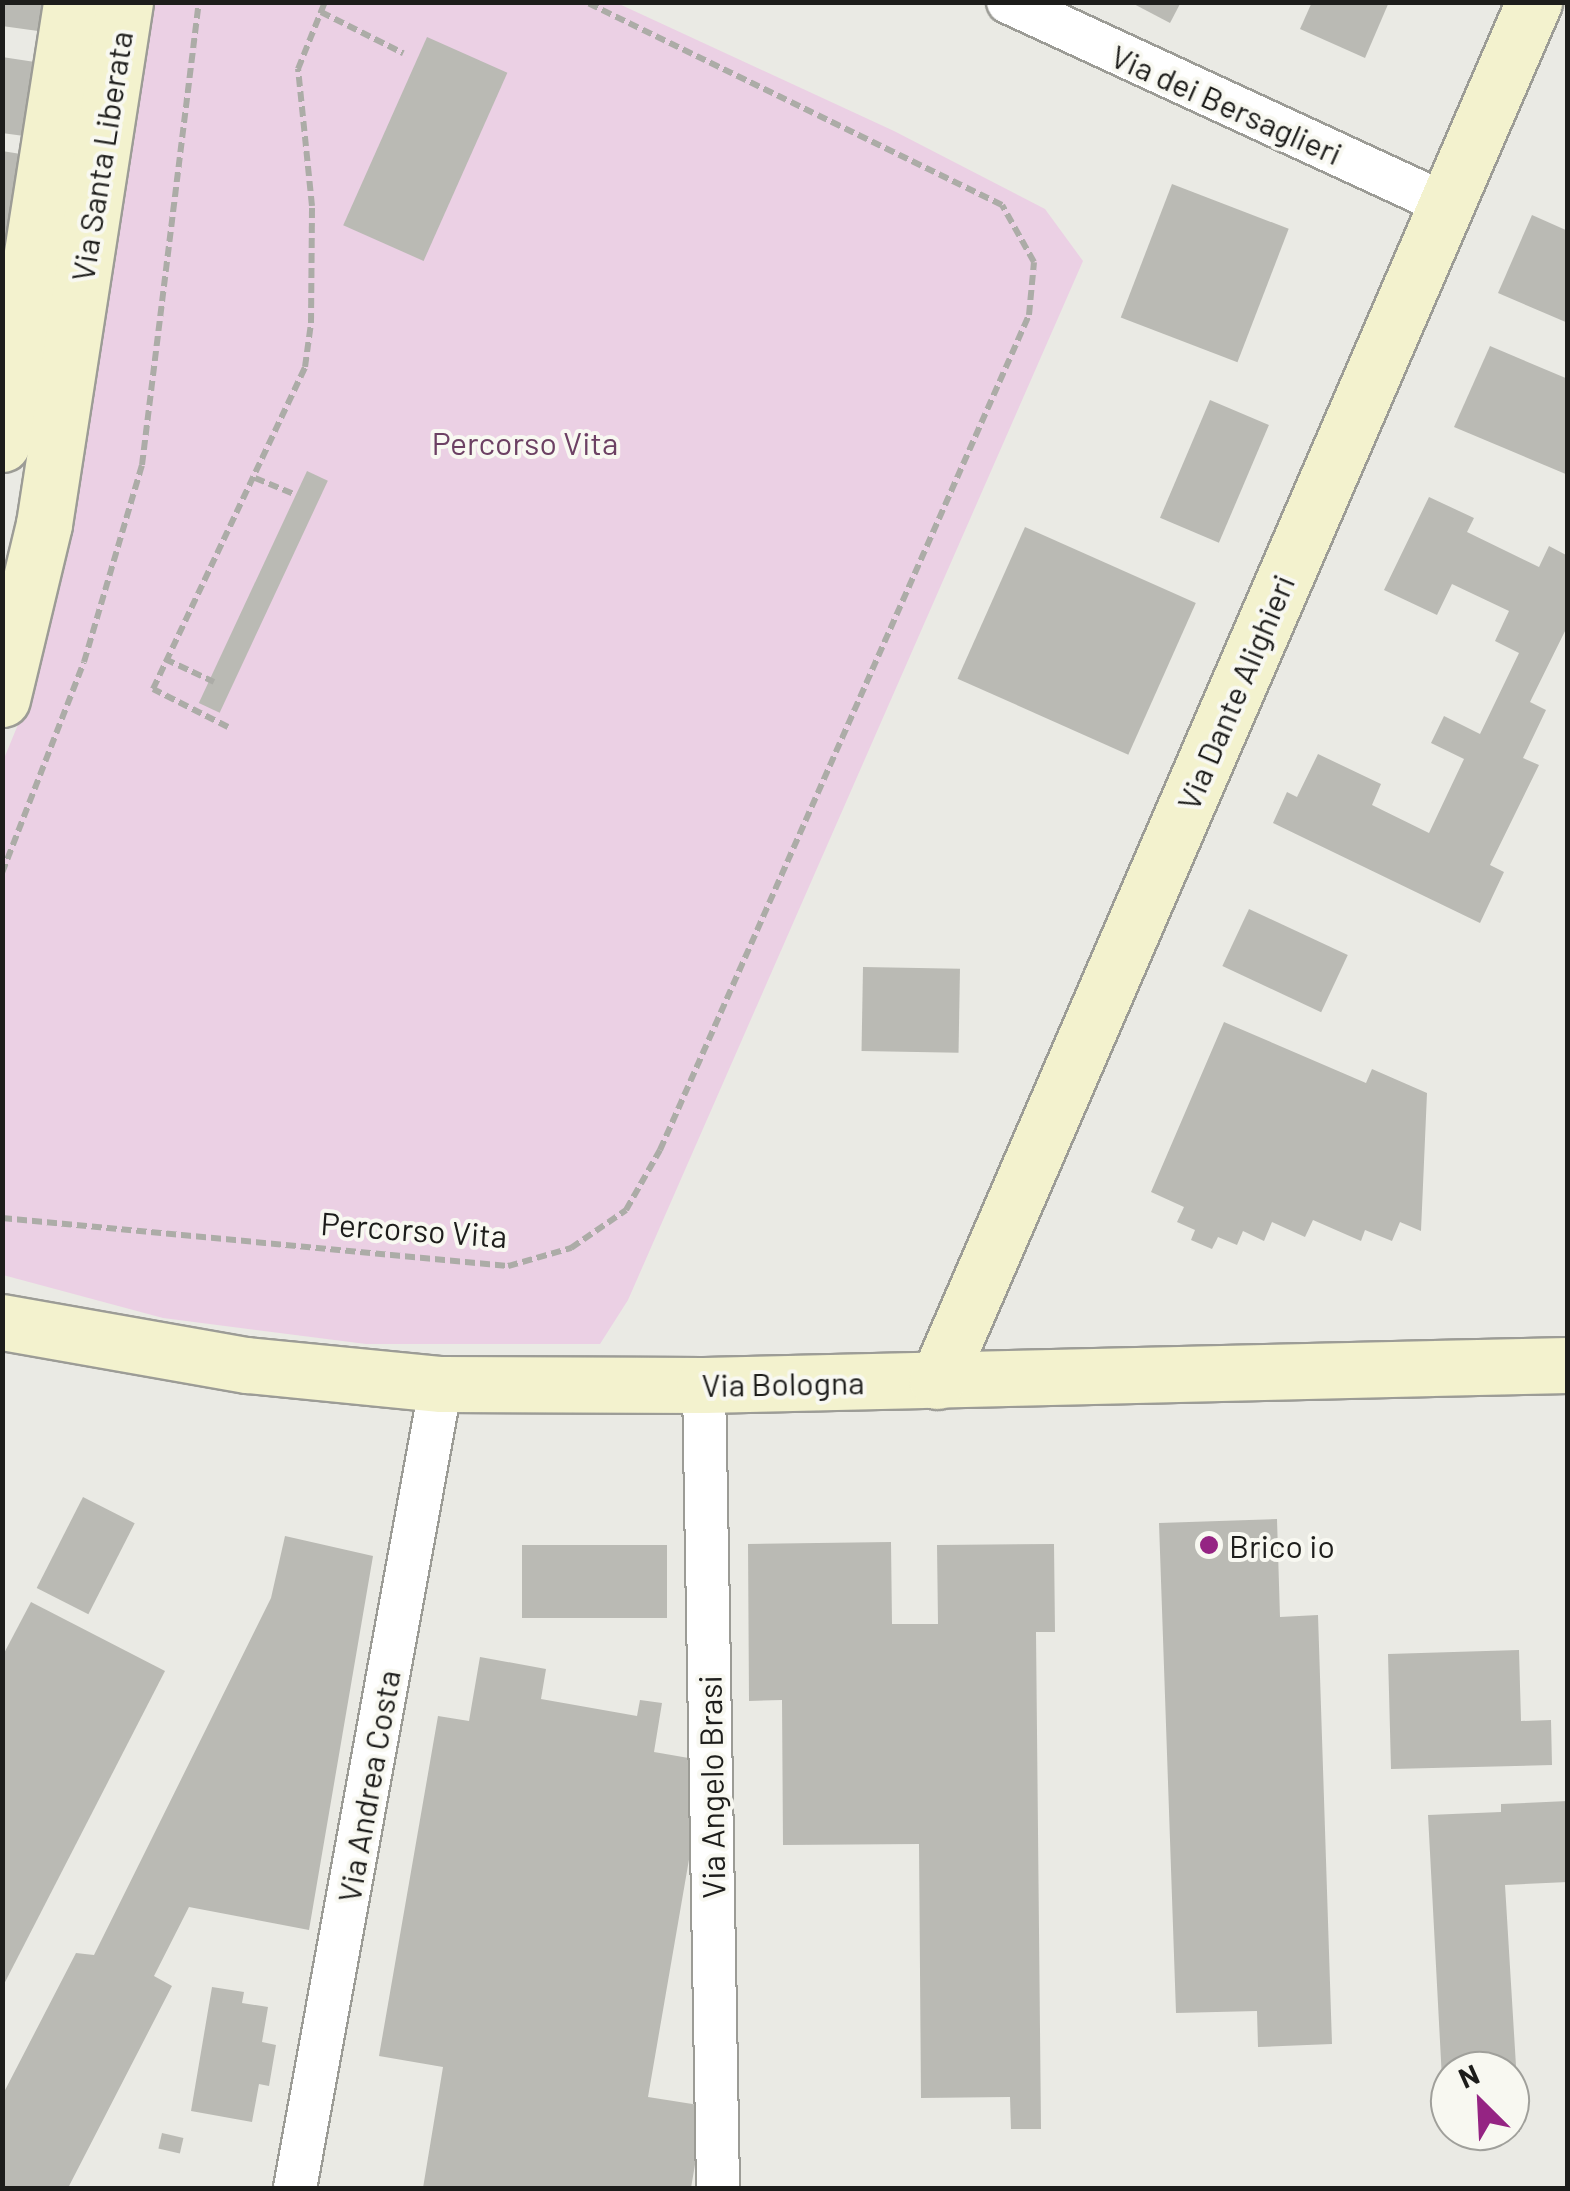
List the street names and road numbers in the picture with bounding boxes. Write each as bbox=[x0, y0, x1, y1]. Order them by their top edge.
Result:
street label: Via Santa Liberata bbox=[62, 28, 140, 284]
street label: Via dei Bersaglieri bbox=[1106, 36, 1348, 172]
street label: Via Dante Alighieri bbox=[1168, 569, 1302, 815]
street label: Percorso Vita bbox=[320, 1203, 508, 1255]
street label: Via Bologna bbox=[701, 1362, 865, 1404]
street label: Via Andrea Costa bbox=[329, 1667, 407, 1905]
street label: Via Angelo Brasi bbox=[690, 1675, 732, 1899]

